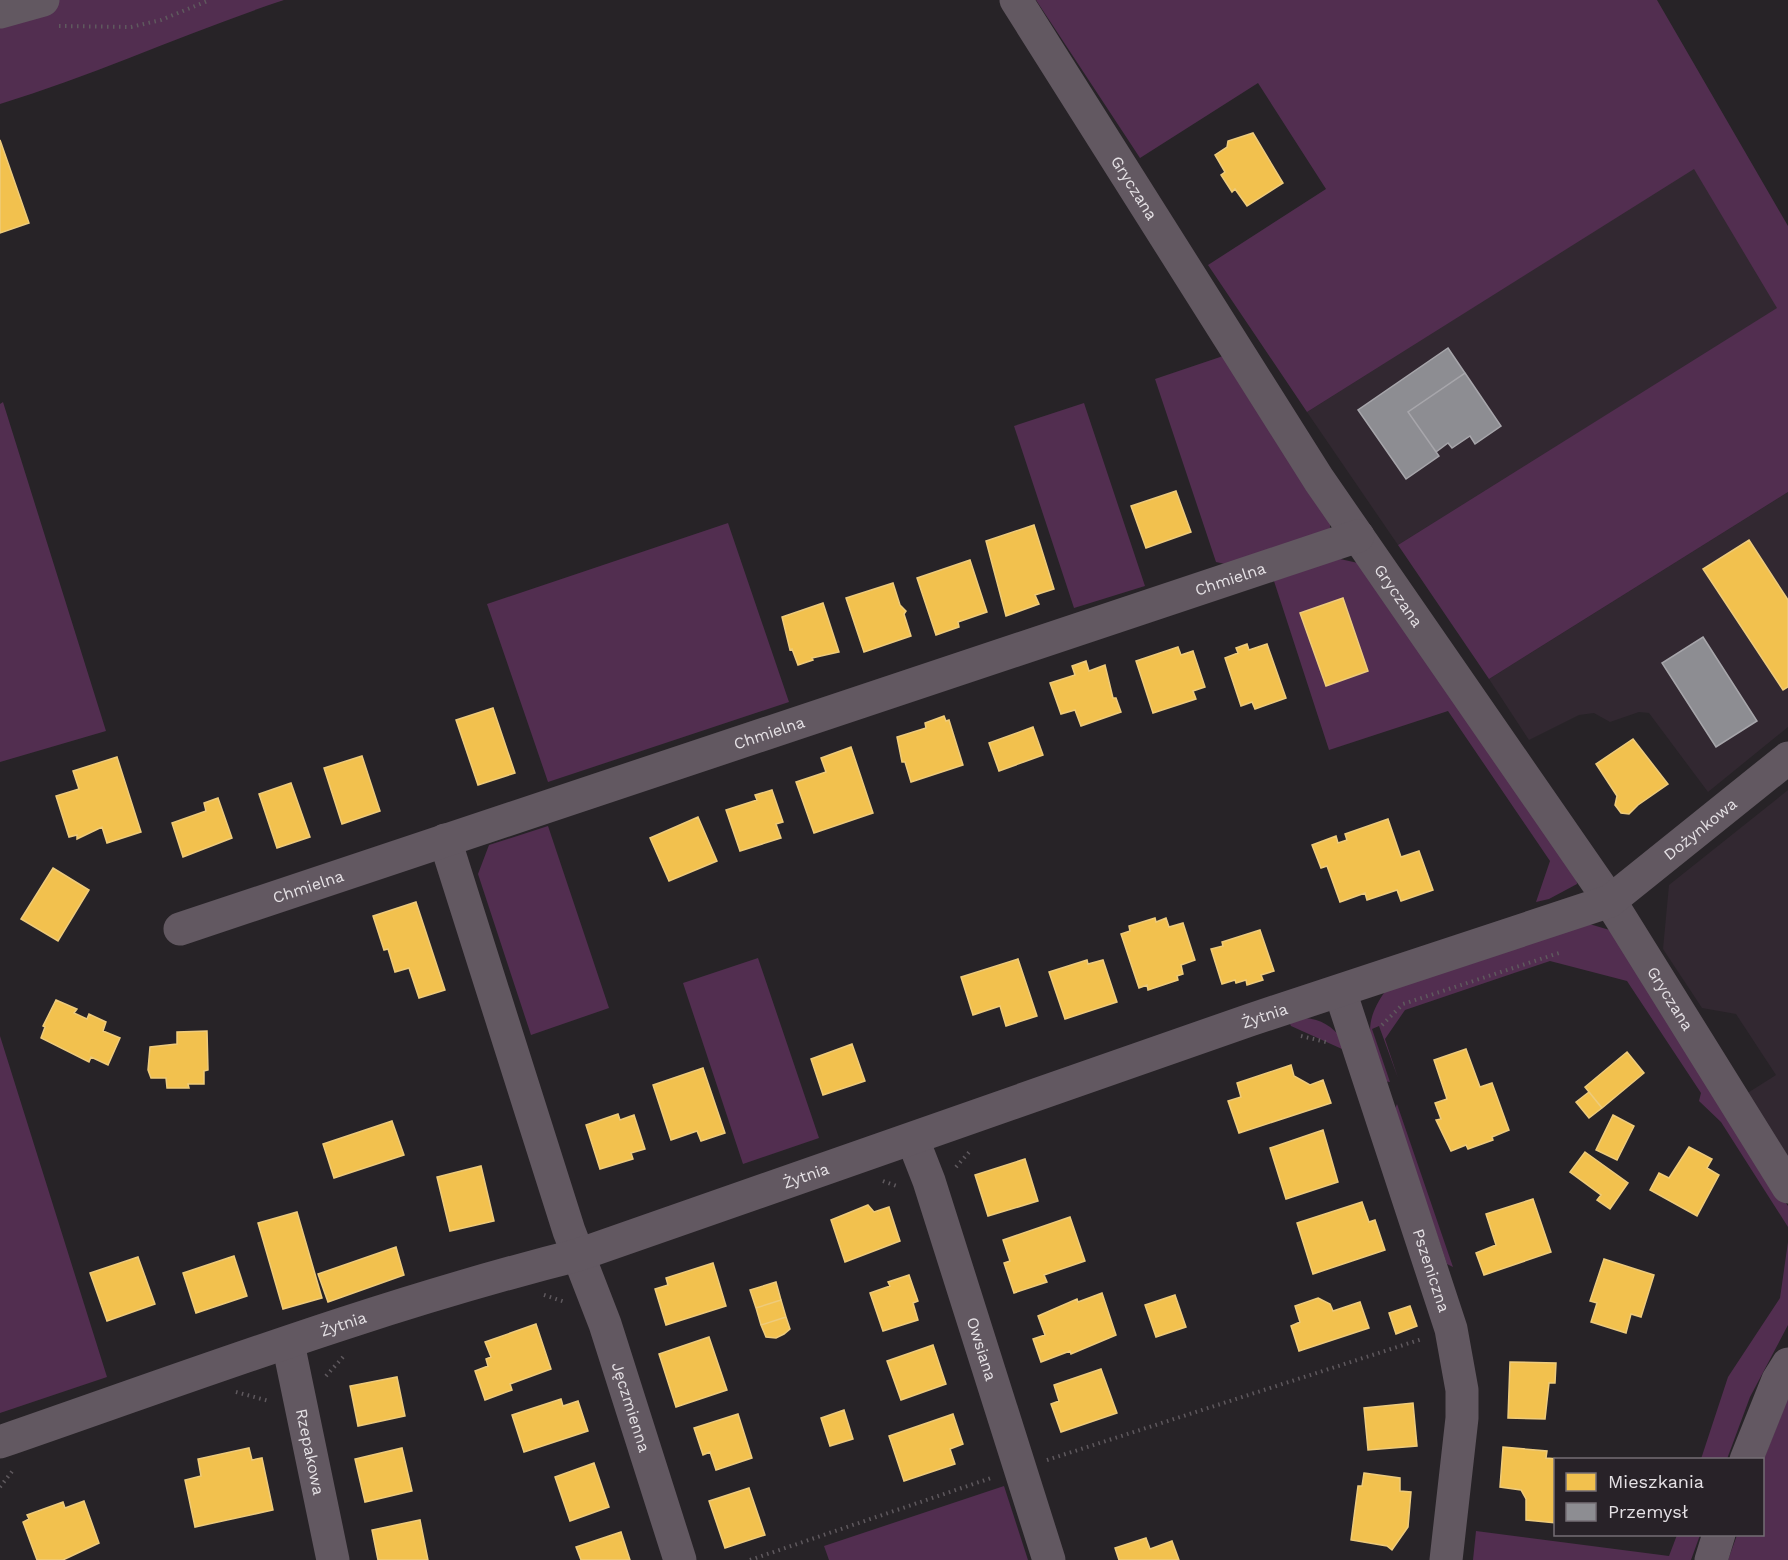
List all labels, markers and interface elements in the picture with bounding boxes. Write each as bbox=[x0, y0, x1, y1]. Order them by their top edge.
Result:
street label: Gryczana bbox=[1107, 153, 1161, 223]
street label: Chmielna bbox=[1192, 558, 1268, 600]
street label: Gryczana bbox=[1370, 561, 1427, 631]
street label: Chmielna bbox=[731, 712, 807, 754]
street label: Dożynkowa bbox=[1660, 794, 1740, 864]
street label: Chmielna bbox=[270, 866, 346, 907]
street label: Gryczana bbox=[1643, 963, 1697, 1034]
street label: Żytnia bbox=[1239, 999, 1290, 1032]
street label: Żytnia bbox=[780, 1159, 831, 1193]
street label: Pszeniczna bbox=[1409, 1226, 1454, 1315]
street label: Żytnia bbox=[318, 1308, 369, 1340]
street label: Owsiana bbox=[963, 1315, 1001, 1383]
street label: Jęczmienna bbox=[608, 1360, 654, 1454]
street label: Rzepakowa bbox=[292, 1407, 328, 1497]
legend bbox=[1554, 1458, 1764, 1536]
text: Mieszkania bbox=[1608, 1471, 1704, 1492]
text: Przemysł bbox=[1608, 1501, 1689, 1522]

